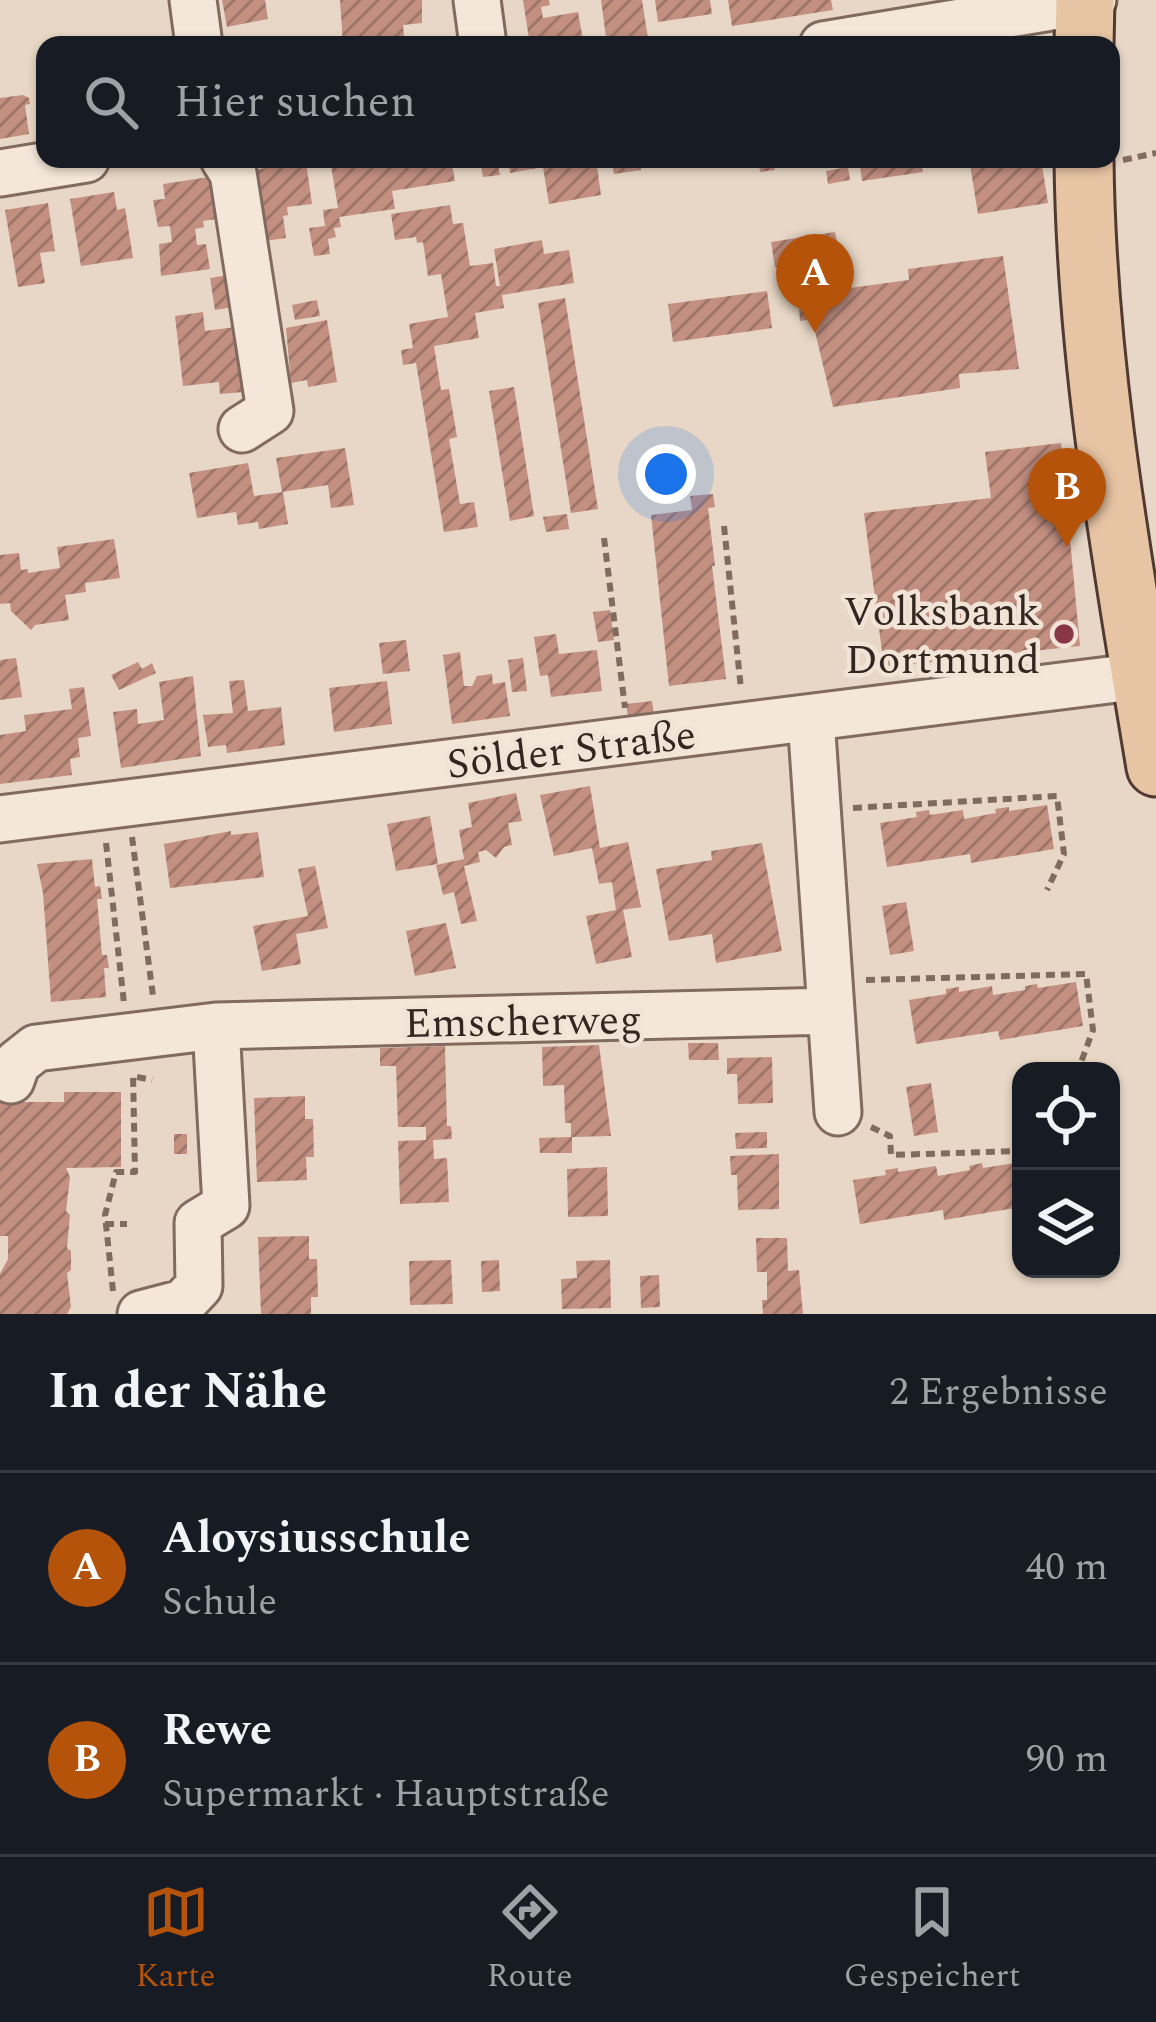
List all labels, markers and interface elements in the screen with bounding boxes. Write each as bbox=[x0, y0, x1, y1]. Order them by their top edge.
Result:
search box bbox=[36, 36, 1120, 168]
text: Hier suchen bbox=[174, 68, 416, 137]
icon: search bbox=[78, 69, 144, 135]
pin: A bbox=[776, 234, 854, 333]
your location bbox=[636, 444, 696, 504]
pin: B bbox=[1028, 448, 1106, 547]
place label: Volksbank Dortmund bbox=[844, 581, 1040, 692]
marker: Volksbank Dortmund bbox=[1051, 621, 1077, 647]
street label: Sölder Straße bbox=[443, 704, 699, 797]
street label: Emscherweg bbox=[403, 989, 643, 1056]
map controls bbox=[1012, 1062, 1120, 1278]
button: locate bbox=[1012, 1062, 1120, 1170]
button: layers bbox=[1012, 1170, 1120, 1278]
text: In der Nähe bbox=[48, 1353, 327, 1431]
text: 2 Ergebnisse bbox=[889, 1363, 1108, 1422]
text: Aloysiusschule bbox=[162, 1504, 471, 1573]
text: A bbox=[72, 1538, 102, 1597]
text: 40 m bbox=[1026, 1538, 1108, 1597]
text: Schule bbox=[162, 1573, 277, 1632]
text: Rewe bbox=[162, 1696, 272, 1765]
text: B bbox=[73, 1730, 101, 1789]
text: 90 m bbox=[1026, 1730, 1108, 1789]
text: Supermarkt · Hauptstraße bbox=[162, 1765, 610, 1824]
tab: Karte bbox=[136, 1879, 216, 2001]
tab: Route bbox=[487, 1879, 573, 2001]
tab: Gespeichert bbox=[844, 1879, 1020, 2001]

